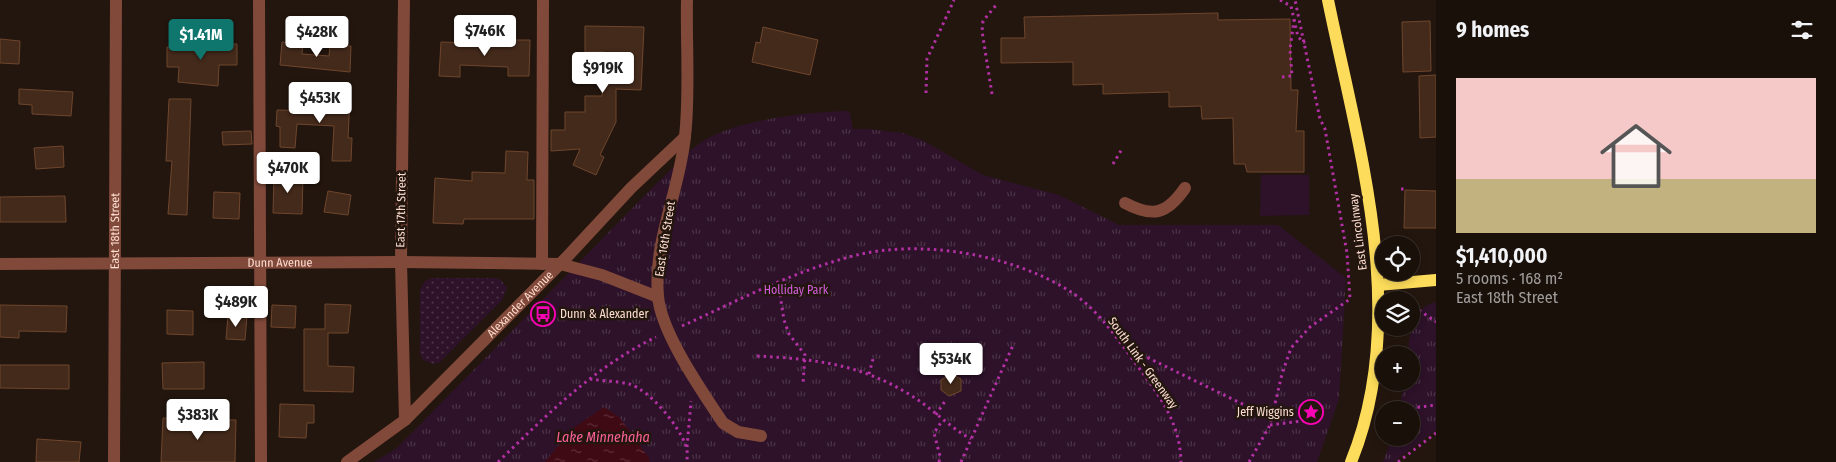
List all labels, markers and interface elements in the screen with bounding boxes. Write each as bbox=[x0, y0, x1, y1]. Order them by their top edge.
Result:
pin: $428K bbox=[282, 15, 352, 58]
pin: $746K bbox=[450, 15, 520, 57]
icon: filters bbox=[1788, 16, 1816, 44]
text: 9 homes bbox=[1456, 17, 1529, 43]
pin: $1.41M bbox=[160, 18, 242, 61]
text: $746K bbox=[465, 21, 505, 40]
text: $428K bbox=[296, 22, 338, 41]
text: $1.41M bbox=[180, 25, 222, 44]
pin: $919K bbox=[568, 52, 638, 94]
text: $919K bbox=[583, 58, 623, 77]
pin: $453K bbox=[285, 82, 355, 124]
text: $453K bbox=[300, 88, 340, 107]
icon: home bbox=[1591, 111, 1681, 201]
pin: $470K bbox=[253, 152, 323, 194]
text: $470K bbox=[268, 158, 308, 177]
street label: East 17th Street bbox=[393, 172, 409, 248]
street label: East Lincolnway bbox=[1346, 192, 1370, 271]
street label: East 18th Street bbox=[108, 193, 122, 269]
street label: East 16th Street bbox=[652, 200, 678, 278]
map controls bbox=[1375, 236, 1420, 446]
button: locate bbox=[1375, 236, 1420, 281]
text: $1,410,000 bbox=[1456, 243, 1547, 269]
street label: Dunn Avenue bbox=[248, 255, 313, 270]
street label: Alexander Avenue bbox=[484, 268, 556, 340]
text: 5 rooms · 168 m² bbox=[1456, 269, 1563, 288]
park label: Holliday Park bbox=[764, 283, 829, 297]
pin: $489K bbox=[201, 286, 271, 328]
text: East 18th Street bbox=[1456, 288, 1558, 307]
button: layers bbox=[1375, 291, 1420, 336]
text: $489K bbox=[215, 292, 257, 311]
bus stop icon: Dunn & Alexander bbox=[530, 301, 556, 327]
place label: Dunn & Alexander bbox=[560, 307, 649, 321]
street label: South Link - Greenway bbox=[1105, 315, 1181, 412]
pin: $534K bbox=[916, 342, 986, 385]
button: + bbox=[1375, 346, 1420, 391]
text: $534K bbox=[931, 349, 971, 368]
pin: $383K bbox=[163, 398, 233, 441]
place icon: Jeff Wiggins bbox=[1298, 399, 1324, 425]
button: − bbox=[1375, 401, 1420, 446]
text: $383K bbox=[178, 405, 218, 424]
place label: Jeff Wiggins bbox=[1237, 405, 1294, 419]
water label: Lake Minnehaha bbox=[556, 429, 650, 446]

